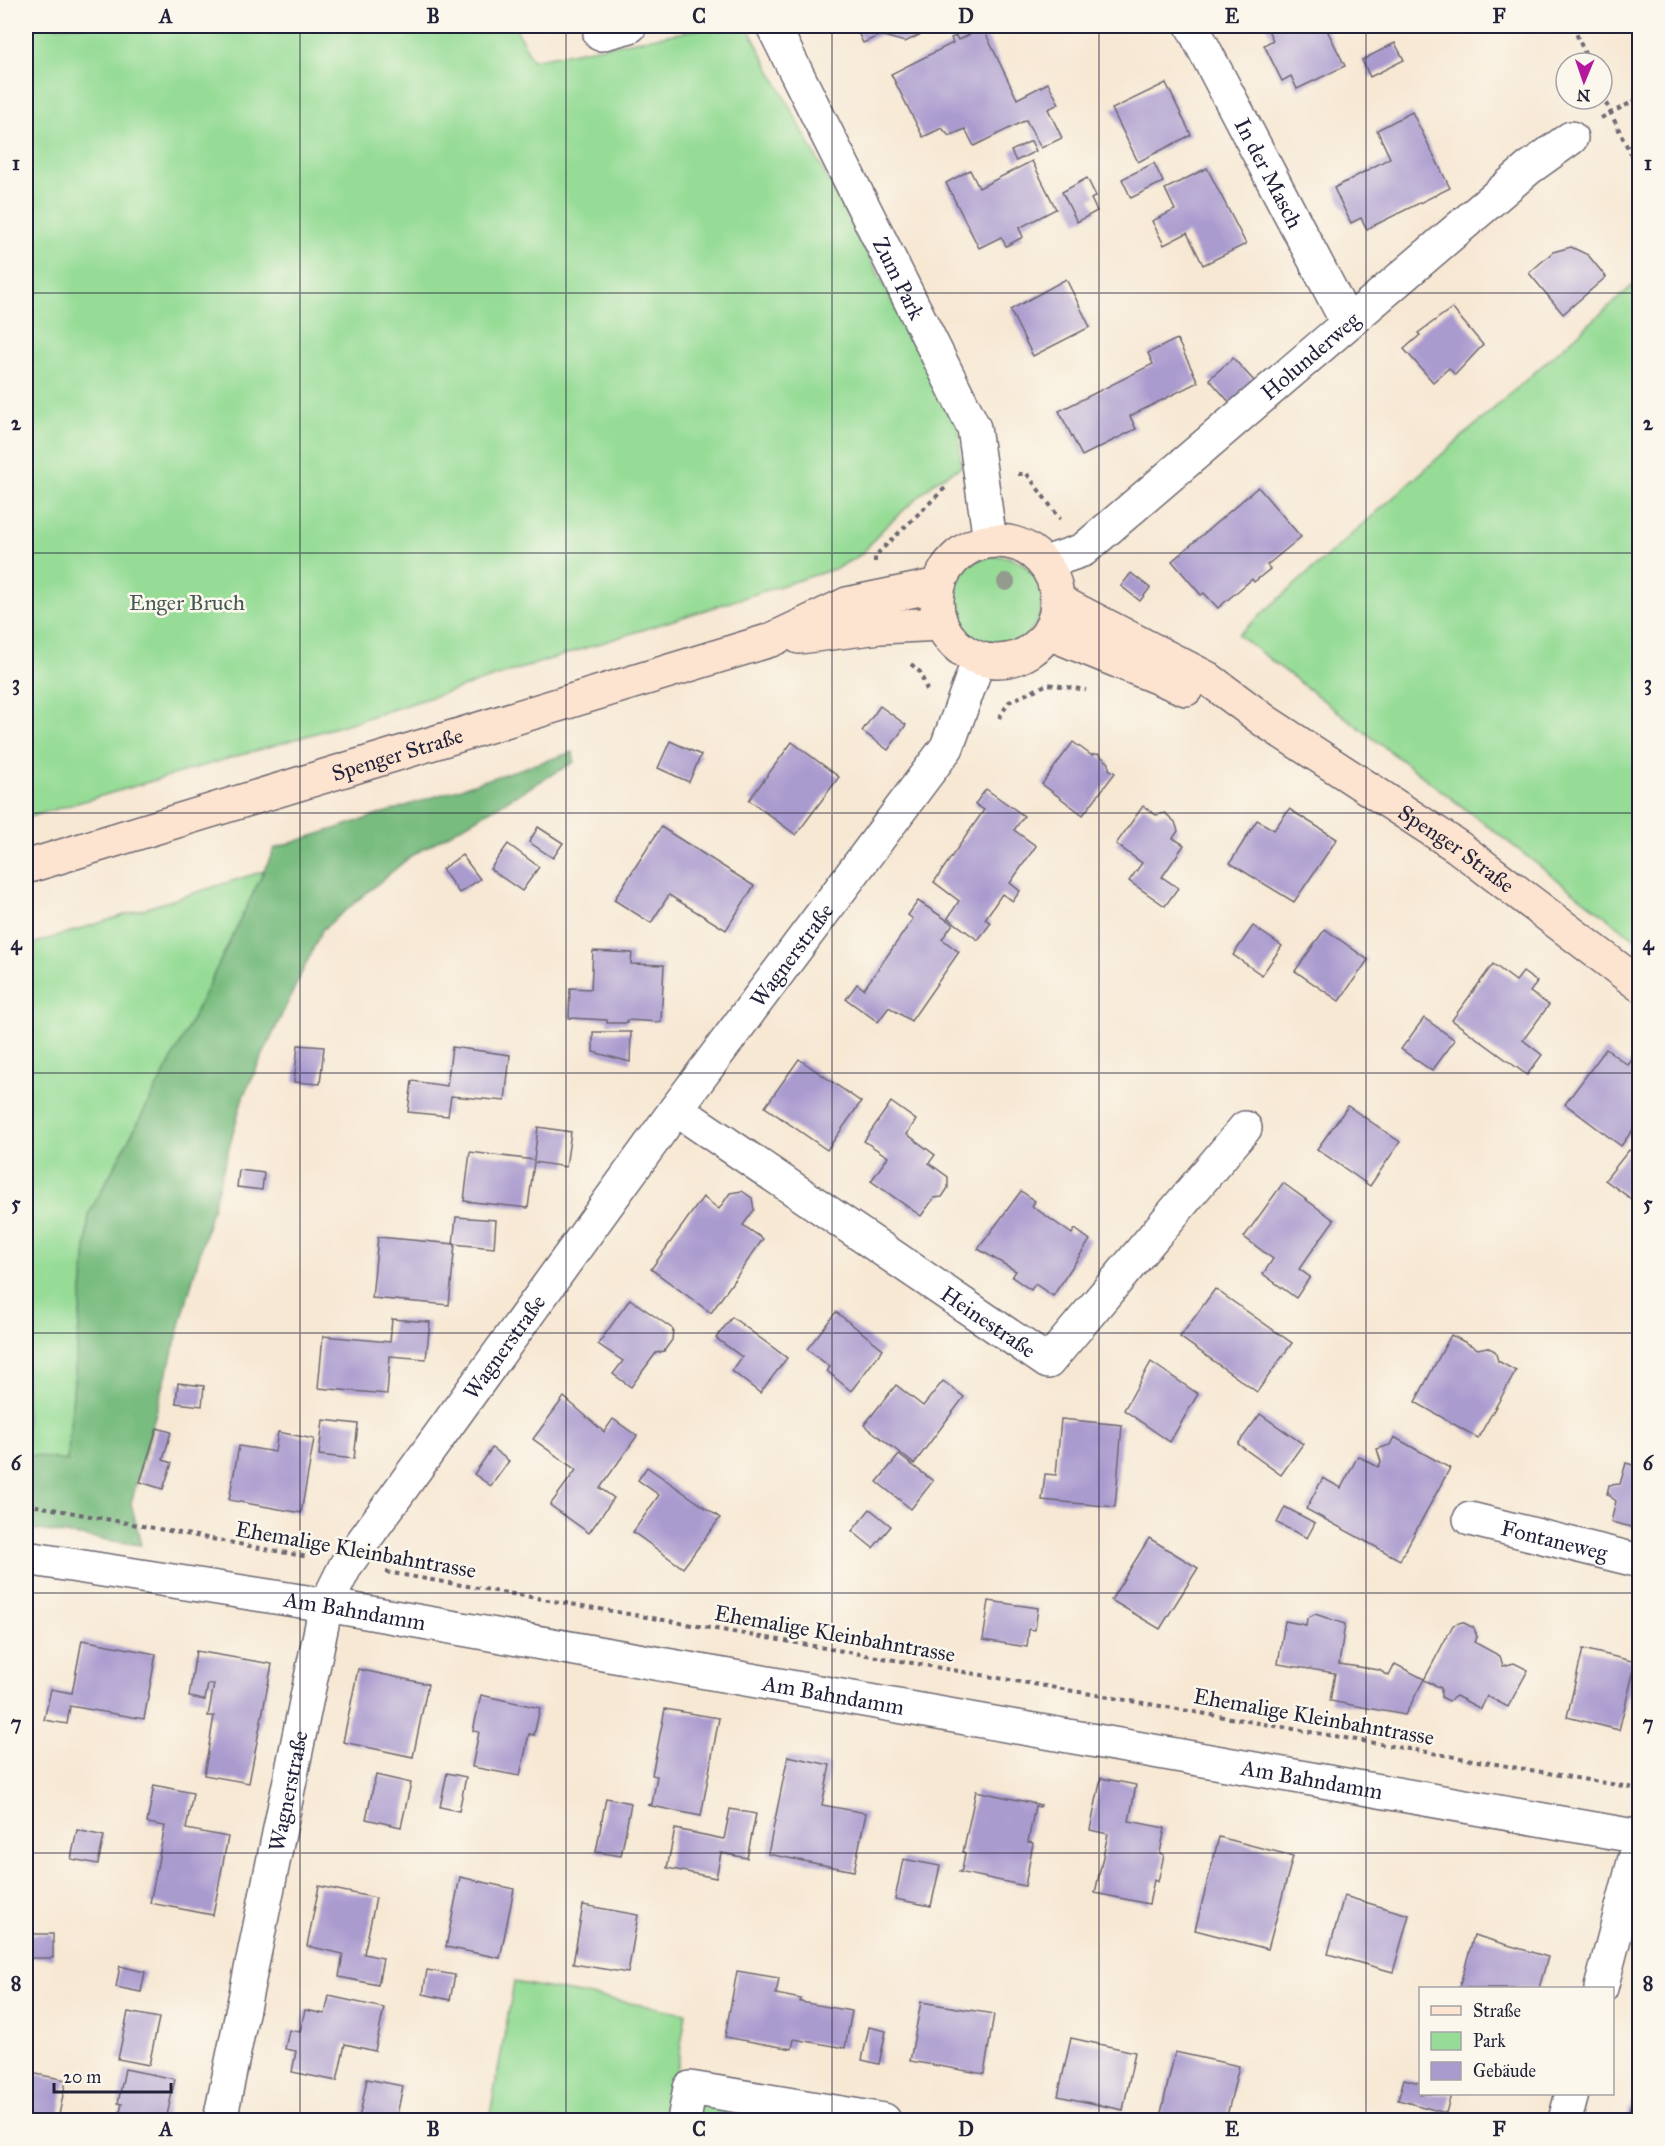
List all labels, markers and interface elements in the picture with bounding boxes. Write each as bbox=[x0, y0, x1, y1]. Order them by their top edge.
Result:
text: A bbox=[157, 4, 173, 28]
text: B bbox=[426, 4, 440, 28]
text: C bbox=[692, 4, 706, 28]
text: D bbox=[958, 4, 974, 28]
text: E bbox=[1225, 4, 1240, 28]
text: F bbox=[1492, 4, 1506, 28]
north arrow bbox=[1554, 51, 1614, 111]
text: N bbox=[1576, 86, 1591, 105]
street label: In der Masch bbox=[1229, 113, 1309, 233]
text: 1 bbox=[12, 151, 20, 175]
text: 1 bbox=[1644, 151, 1652, 175]
street label: Zum Park bbox=[867, 233, 931, 325]
street label: Holunderweg bbox=[1255, 306, 1366, 406]
text: 2 bbox=[11, 411, 22, 435]
text: 2 bbox=[1643, 411, 1654, 435]
park label: Enger Bruch bbox=[129, 589, 245, 616]
text: 3 bbox=[12, 671, 20, 696]
text: 3 bbox=[1644, 671, 1652, 696]
street label: Spenger Straße bbox=[328, 722, 466, 787]
street label: Spenger Straße bbox=[1393, 799, 1520, 899]
street label: Wagnerstraße bbox=[744, 898, 839, 1012]
text: 4 bbox=[10, 931, 22, 956]
text: 4 bbox=[1642, 931, 1654, 956]
text: 5 bbox=[11, 1191, 21, 1215]
text: 5 bbox=[1643, 1191, 1653, 1215]
street label: Heinestraße bbox=[936, 1280, 1041, 1364]
street label: Wagnerstraße bbox=[457, 1289, 551, 1405]
text: 6 bbox=[11, 1451, 23, 1475]
text: 6 bbox=[1643, 1451, 1655, 1475]
street label: Fontaneweg bbox=[1498, 1514, 1611, 1567]
street label: Ehemalige Kleinbahntrasse bbox=[233, 1515, 478, 1584]
street label: Am Bahndamm bbox=[281, 1585, 428, 1636]
street label: Ehemalige Kleinbahntrasse bbox=[712, 1599, 957, 1668]
street label: Am Bahndamm bbox=[759, 1669, 907, 1721]
street label: Ehemalige Kleinbahntrasse bbox=[1191, 1682, 1436, 1751]
text: 7 bbox=[11, 1711, 22, 1735]
text: 7 bbox=[1643, 1711, 1654, 1735]
street label: Wagnerstraße bbox=[263, 1728, 314, 1854]
street label: Am Bahndamm bbox=[1238, 1754, 1385, 1805]
text: 8 bbox=[11, 1971, 21, 1995]
text: 8 bbox=[1643, 1971, 1653, 1995]
legend bbox=[1419, 1987, 1614, 2095]
text: Straße bbox=[1473, 2000, 1521, 2022]
text: Park bbox=[1473, 2030, 1506, 2052]
scale bar bbox=[54, 2056, 171, 2094]
text: Gebäude bbox=[1473, 2060, 1536, 2082]
text: 20 m bbox=[63, 2066, 101, 2088]
text: A bbox=[157, 2117, 173, 2141]
text: B bbox=[426, 2117, 440, 2141]
text: C bbox=[692, 2117, 706, 2141]
text: D bbox=[958, 2117, 974, 2141]
text: E bbox=[1225, 2117, 1240, 2141]
text: F bbox=[1492, 2117, 1506, 2141]

